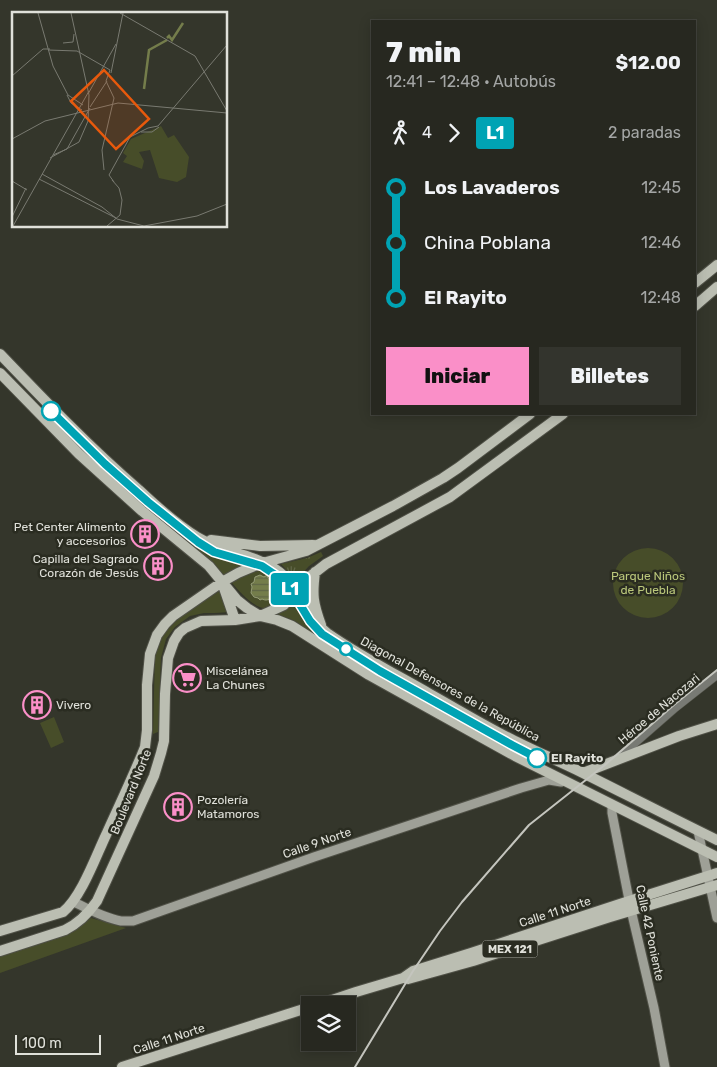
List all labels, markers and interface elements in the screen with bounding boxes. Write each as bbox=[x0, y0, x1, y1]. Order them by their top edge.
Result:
inset map bbox=[12, 12, 228, 228]
text: 7 min bbox=[386, 36, 461, 69]
text: $12.00 bbox=[615, 51, 681, 74]
text: 12:41 – 12:48 · Autobús bbox=[386, 72, 556, 91]
icon: walk bbox=[386, 119, 414, 147]
icon: forward bbox=[440, 119, 468, 147]
text: L1 bbox=[486, 122, 504, 144]
text: 4 bbox=[422, 123, 432, 142]
text: 2 paradas bbox=[608, 123, 681, 142]
text: Los Lavaderos bbox=[424, 176, 560, 199]
text: 12:45 bbox=[641, 178, 681, 197]
text: China Poblana bbox=[424, 231, 551, 254]
text: 12:46 bbox=[641, 233, 681, 252]
text: El Rayito bbox=[424, 286, 507, 309]
text: 12:48 bbox=[641, 288, 681, 307]
button: Iniciar bbox=[386, 347, 529, 405]
button: Billetes bbox=[539, 347, 681, 405]
unlabelled marker bbox=[41, 401, 61, 421]
building icon: Pet Center Alimento y accesorios bbox=[130, 519, 160, 549]
place label: Pet Center Alimento y accesorios bbox=[14, 520, 126, 548]
building icon: Capilla del Sagrado Corazón de Jesús bbox=[143, 551, 173, 581]
place label: Capilla del Sagrado Corazón de Jesús bbox=[33, 552, 139, 580]
park label: Parque Niños de Puebla bbox=[611, 569, 685, 597]
line badge: L1 bbox=[268, 573, 312, 605]
text: L1 bbox=[281, 578, 299, 600]
street label: Diagonal Defensores de la República bbox=[358, 634, 542, 744]
unlabelled marker bbox=[339, 642, 353, 656]
supermarket icon: Miscelánea La Chunes bbox=[172, 663, 202, 693]
place label: Miscelánea La Chunes bbox=[206, 664, 268, 692]
street label: Héroe de Nacozari bbox=[616, 671, 703, 747]
building icon: Vivero bbox=[22, 690, 52, 720]
place label: Vivero bbox=[56, 698, 91, 712]
street label: Boulevard Norte bbox=[108, 747, 155, 836]
marker: El Rayito bbox=[527, 748, 547, 768]
place label: El Rayito bbox=[551, 751, 603, 765]
building icon: Pozolería Matamoros bbox=[163, 792, 193, 822]
place label: Pozolería Matamoros bbox=[197, 793, 259, 821]
street label: Calle 9 Norte bbox=[281, 825, 353, 861]
street label: Calle 42 Poniente bbox=[633, 884, 667, 982]
street label: Calle 11 Norte bbox=[517, 894, 593, 930]
road number: MEX 121 bbox=[482, 941, 538, 958]
map controls bbox=[301, 996, 356, 1051]
button: layers bbox=[301, 996, 356, 1051]
street label: Calle 11 Norte bbox=[131, 1021, 207, 1057]
scale bar bbox=[15, 1032, 101, 1055]
text: 100 m bbox=[22, 1035, 62, 1052]

